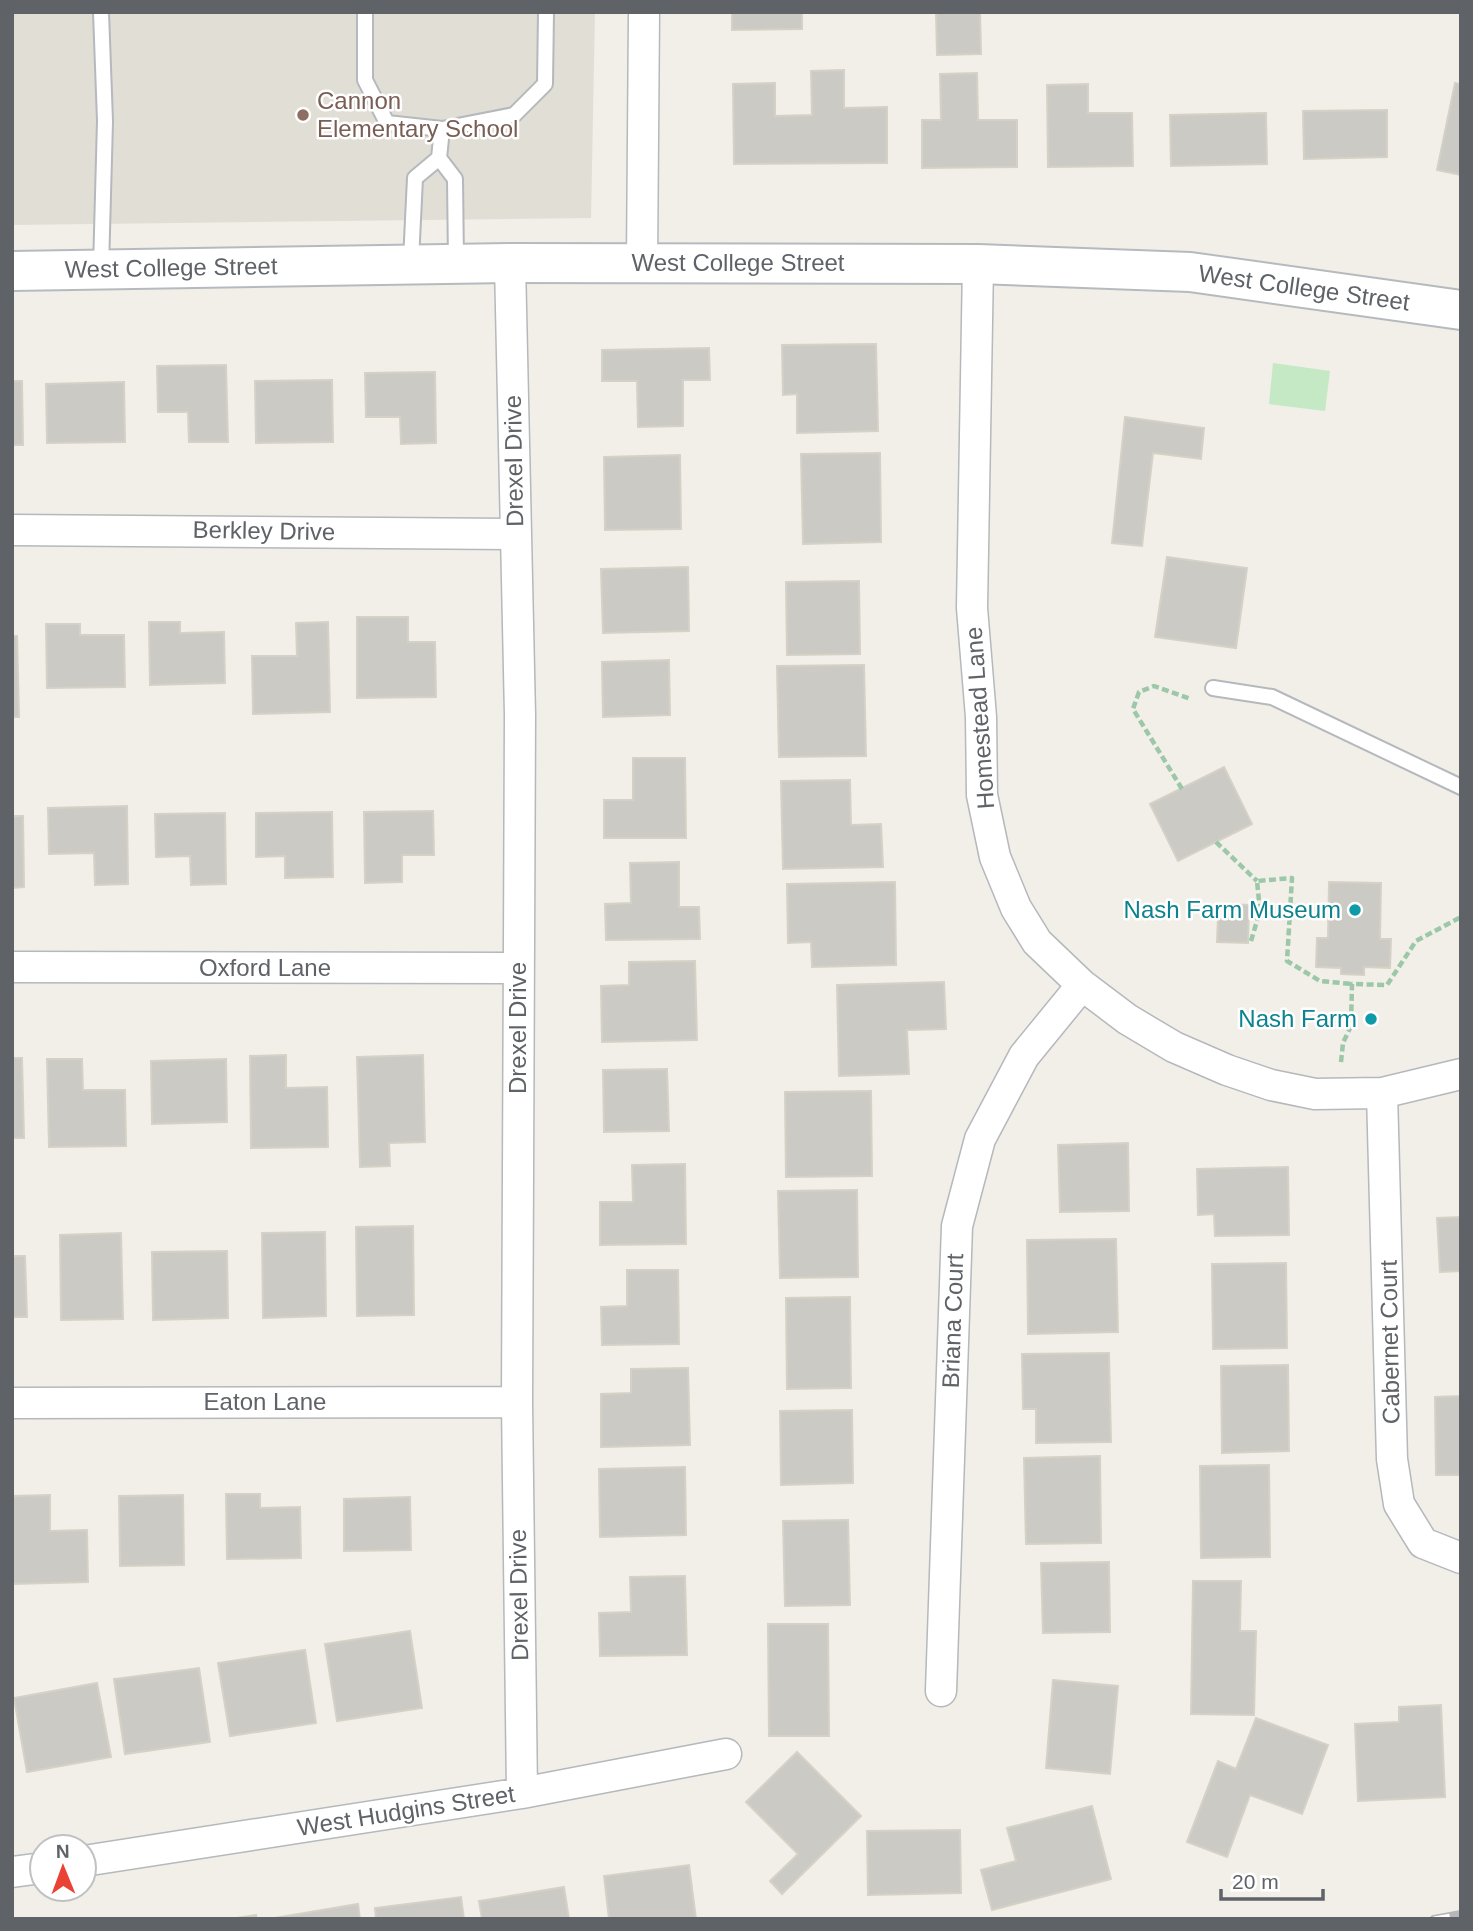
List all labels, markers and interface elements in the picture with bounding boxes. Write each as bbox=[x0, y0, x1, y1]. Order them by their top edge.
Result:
place label: Cannon Elementary School bbox=[317, 87, 518, 142]
marker: Cannon Elementary School bbox=[295, 107, 311, 123]
street label: West College Street bbox=[632, 249, 845, 276]
street label: West College Street bbox=[64, 252, 278, 283]
street label: West College Street bbox=[1197, 259, 1412, 316]
street label: Drexel Drive bbox=[499, 395, 528, 527]
street label: Berkley Drive bbox=[192, 516, 336, 545]
street label: Homestead Lane bbox=[960, 626, 999, 810]
place label: Nash Farm Museum bbox=[1124, 896, 1341, 923]
marker: Nash Farm Museum bbox=[1347, 902, 1363, 918]
street label: Oxford Lane bbox=[199, 954, 331, 981]
street label: Drexel Drive bbox=[504, 962, 531, 1094]
place label: Nash Farm bbox=[1238, 1005, 1357, 1032]
marker: Nash Farm bbox=[1363, 1011, 1379, 1027]
street label: Briana Court bbox=[937, 1253, 968, 1389]
street label: Cabernet Court bbox=[1375, 1259, 1404, 1424]
street label: Eaton Lane bbox=[204, 1388, 326, 1415]
street label: Drexel Drive bbox=[504, 1529, 533, 1661]
street label: West Hudgins Street bbox=[295, 1780, 517, 1841]
north arrow bbox=[28, 1833, 98, 1903]
text: N bbox=[56, 1841, 70, 1862]
scale bar bbox=[1221, 1857, 1322, 1901]
text: 20 m bbox=[1232, 1870, 1279, 1893]

